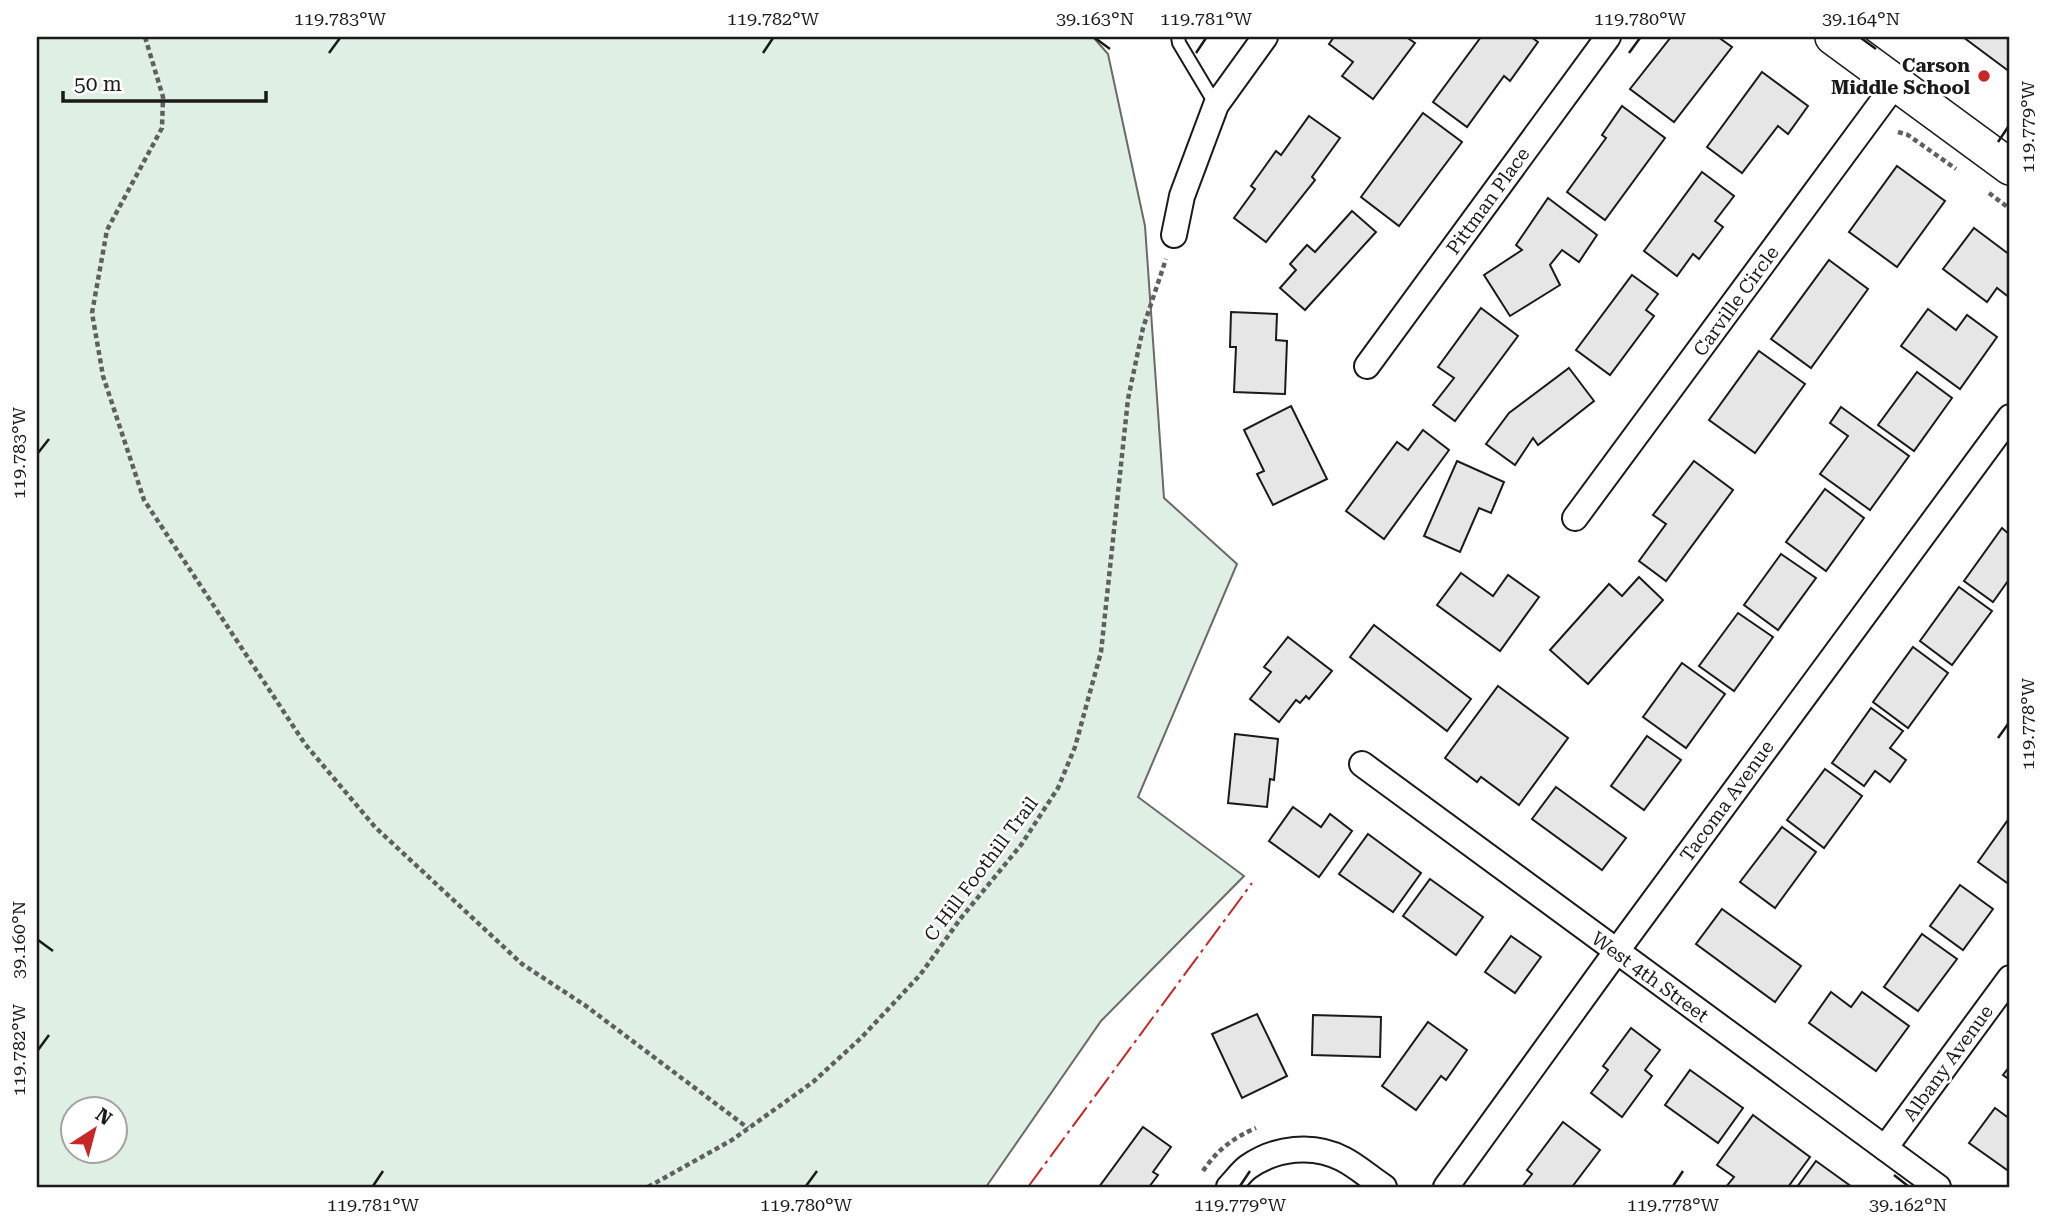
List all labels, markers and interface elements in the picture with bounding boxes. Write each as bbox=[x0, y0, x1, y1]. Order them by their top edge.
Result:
text: 119.783°W bbox=[294, 8, 387, 29]
text: 119.782°W bbox=[727, 8, 820, 29]
text: 39.163°N bbox=[1056, 8, 1134, 29]
text: 119.781°W bbox=[1160, 8, 1253, 29]
text: 119.780°W bbox=[1594, 8, 1687, 29]
text: 39.164°N bbox=[1822, 8, 1900, 29]
place label: Carson Middle School bbox=[1831, 54, 1970, 99]
scale bar bbox=[63, 60, 266, 104]
marker: Carson Middle School bbox=[1976, 68, 1992, 84]
text: 50 m bbox=[74, 72, 122, 96]
text: 119.779°W bbox=[2017, 80, 2038, 173]
street label: Pittman Place bbox=[1442, 143, 1534, 259]
street label: Carville Circle bbox=[1688, 241, 1784, 361]
text: 119.783°W bbox=[8, 406, 29, 499]
text: 119.778°W bbox=[2017, 677, 2038, 770]
street label: Tacoma Avenue bbox=[1675, 736, 1779, 866]
street label: C Hill Foothill Trail bbox=[919, 792, 1043, 946]
text: 39.160°N bbox=[8, 901, 29, 979]
street label: West 4th Street bbox=[1587, 927, 1713, 1027]
street label: Albany Avenue bbox=[1898, 1000, 1998, 1126]
text: 119.782°W bbox=[8, 1003, 29, 1096]
north arrow bbox=[60, 1094, 130, 1164]
text: N bbox=[91, 1103, 117, 1130]
text: 119.781°W bbox=[327, 1194, 420, 1215]
text: 119.780°W bbox=[760, 1194, 853, 1215]
text: 119.779°W bbox=[1194, 1194, 1287, 1215]
text: 119.778°W bbox=[1627, 1194, 1720, 1215]
text: 39.162°N bbox=[1869, 1194, 1947, 1215]

